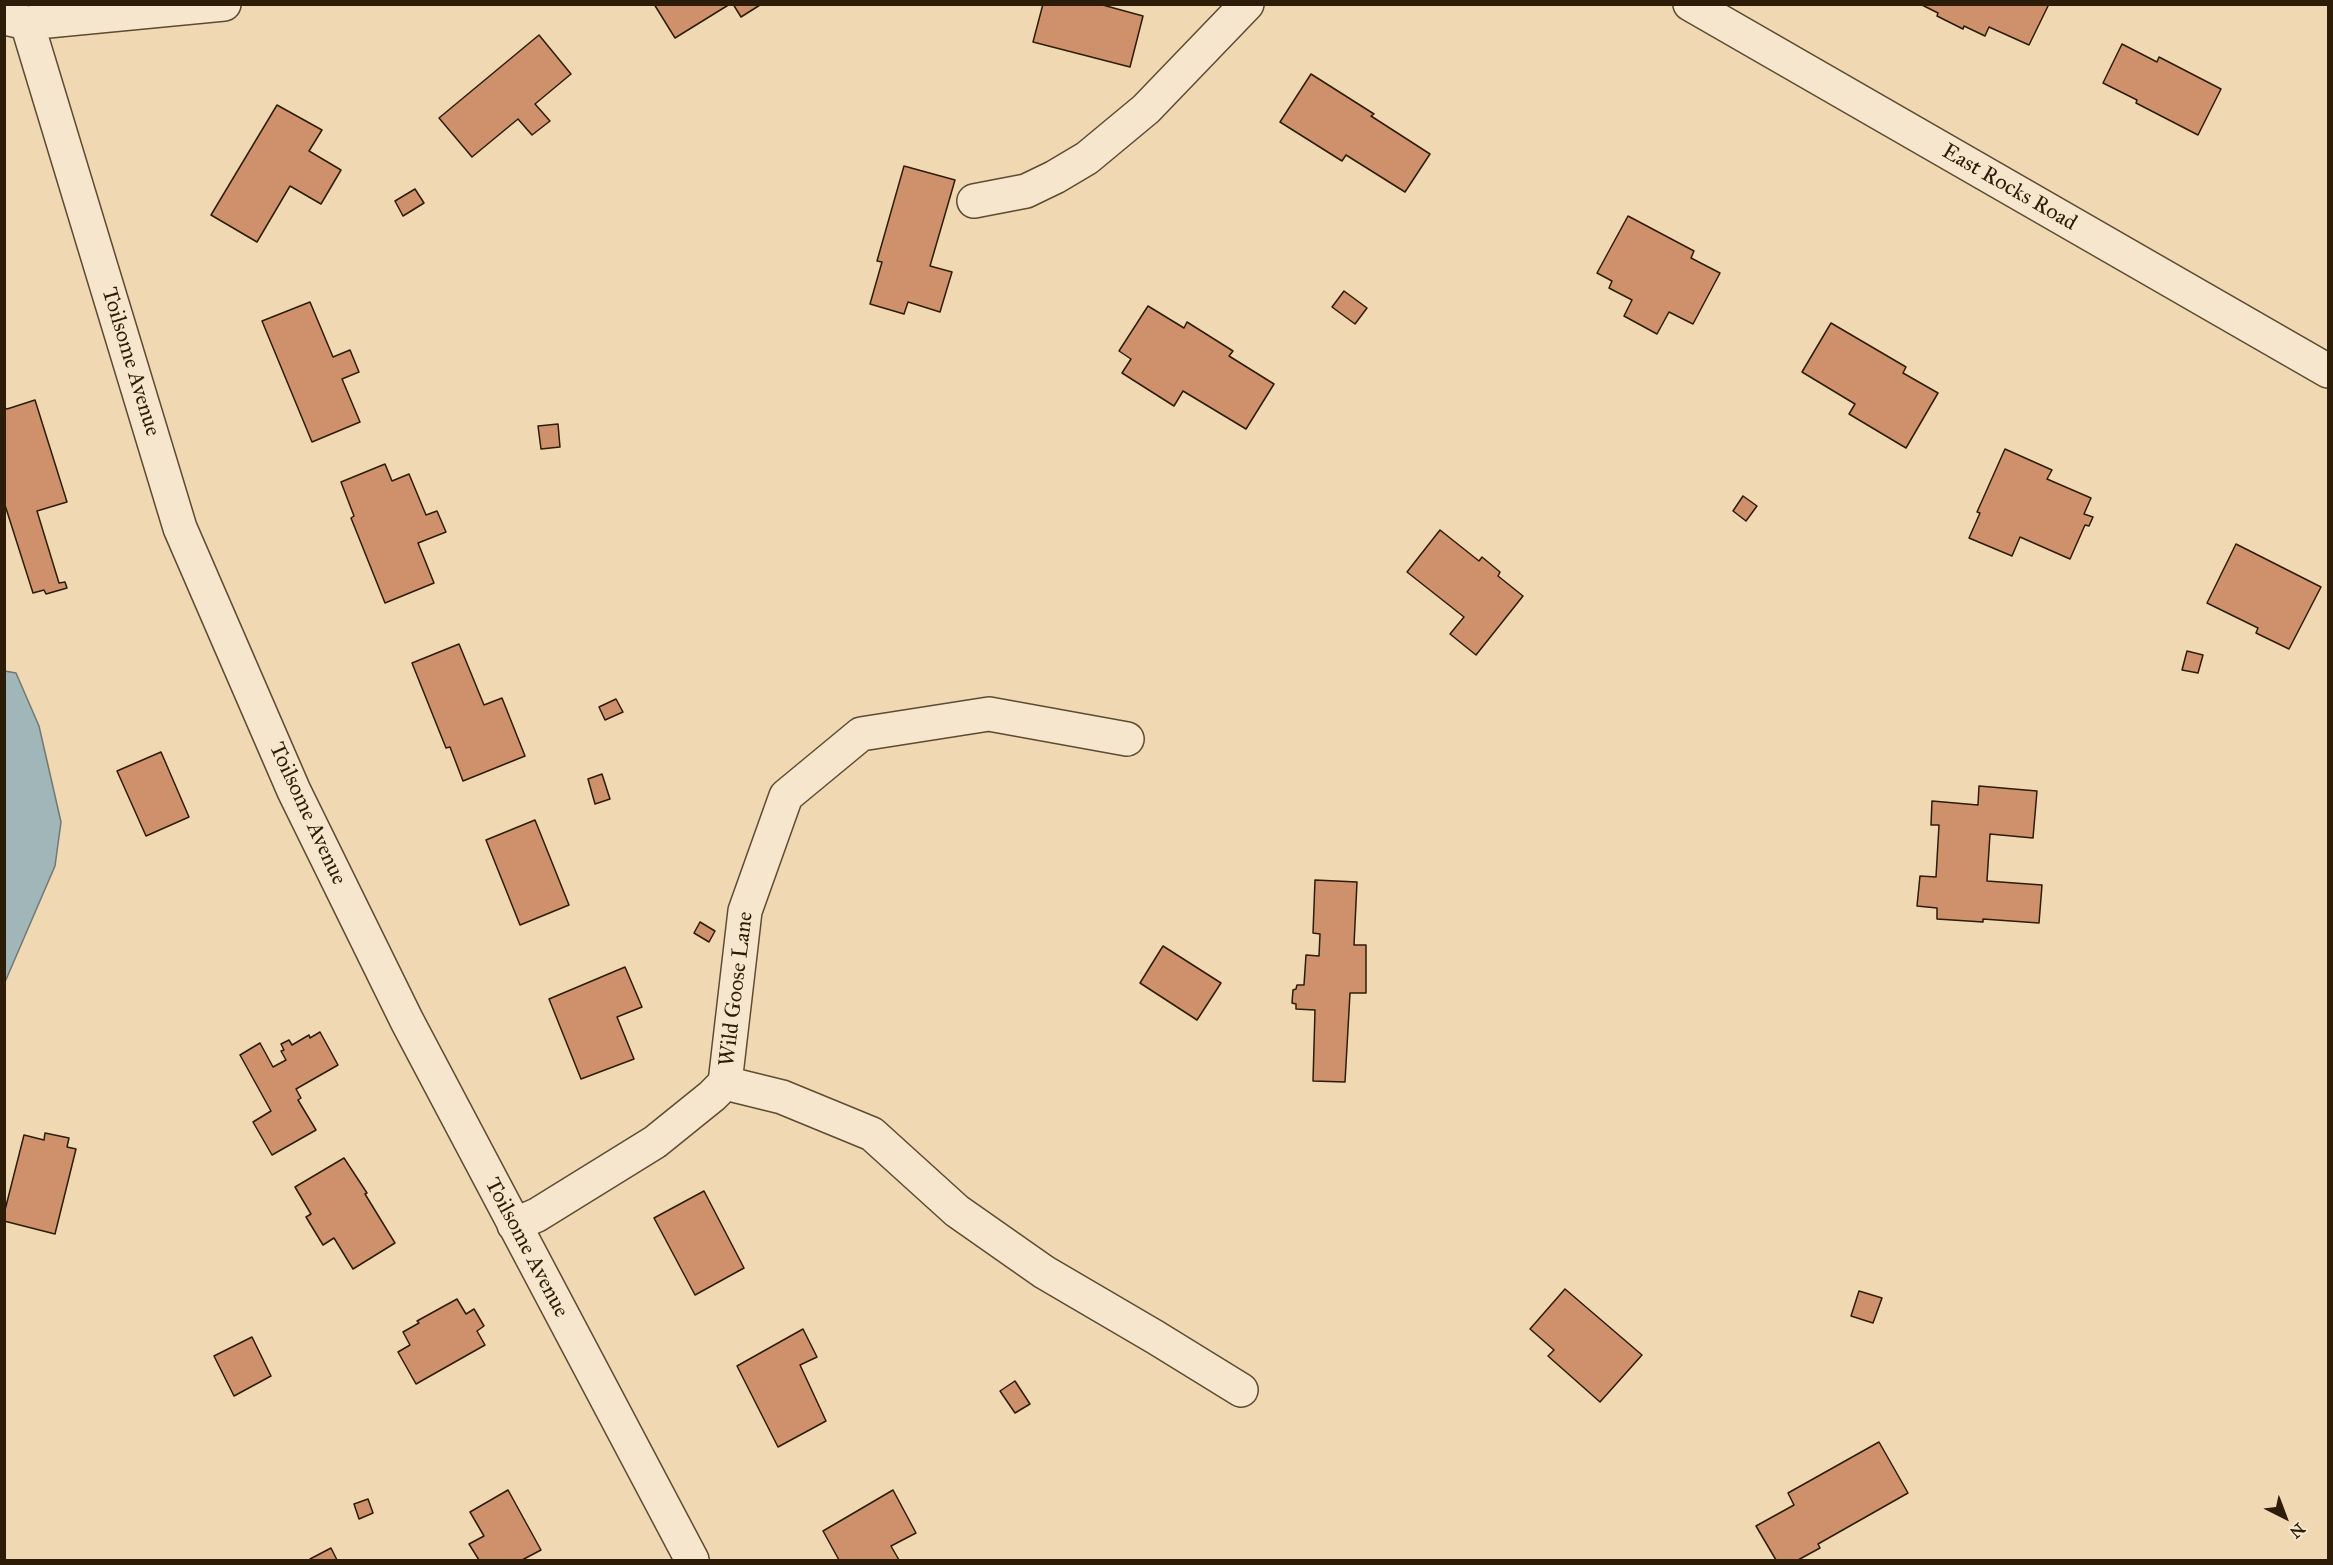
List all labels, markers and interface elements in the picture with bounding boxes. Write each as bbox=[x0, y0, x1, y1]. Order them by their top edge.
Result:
street label: East Rocks Road bbox=[1937, 139, 2081, 237]
street label: Toilsome Avenue bbox=[95, 284, 165, 440]
street label: Toilsome Avenue bbox=[262, 739, 352, 889]
street label: Wild Goose Lane bbox=[714, 910, 760, 1068]
street label: Toilsome Avenue bbox=[478, 1174, 574, 1322]
north arrow bbox=[2255, 1487, 2315, 1547]
text: N bbox=[2286, 1519, 2309, 1542]

